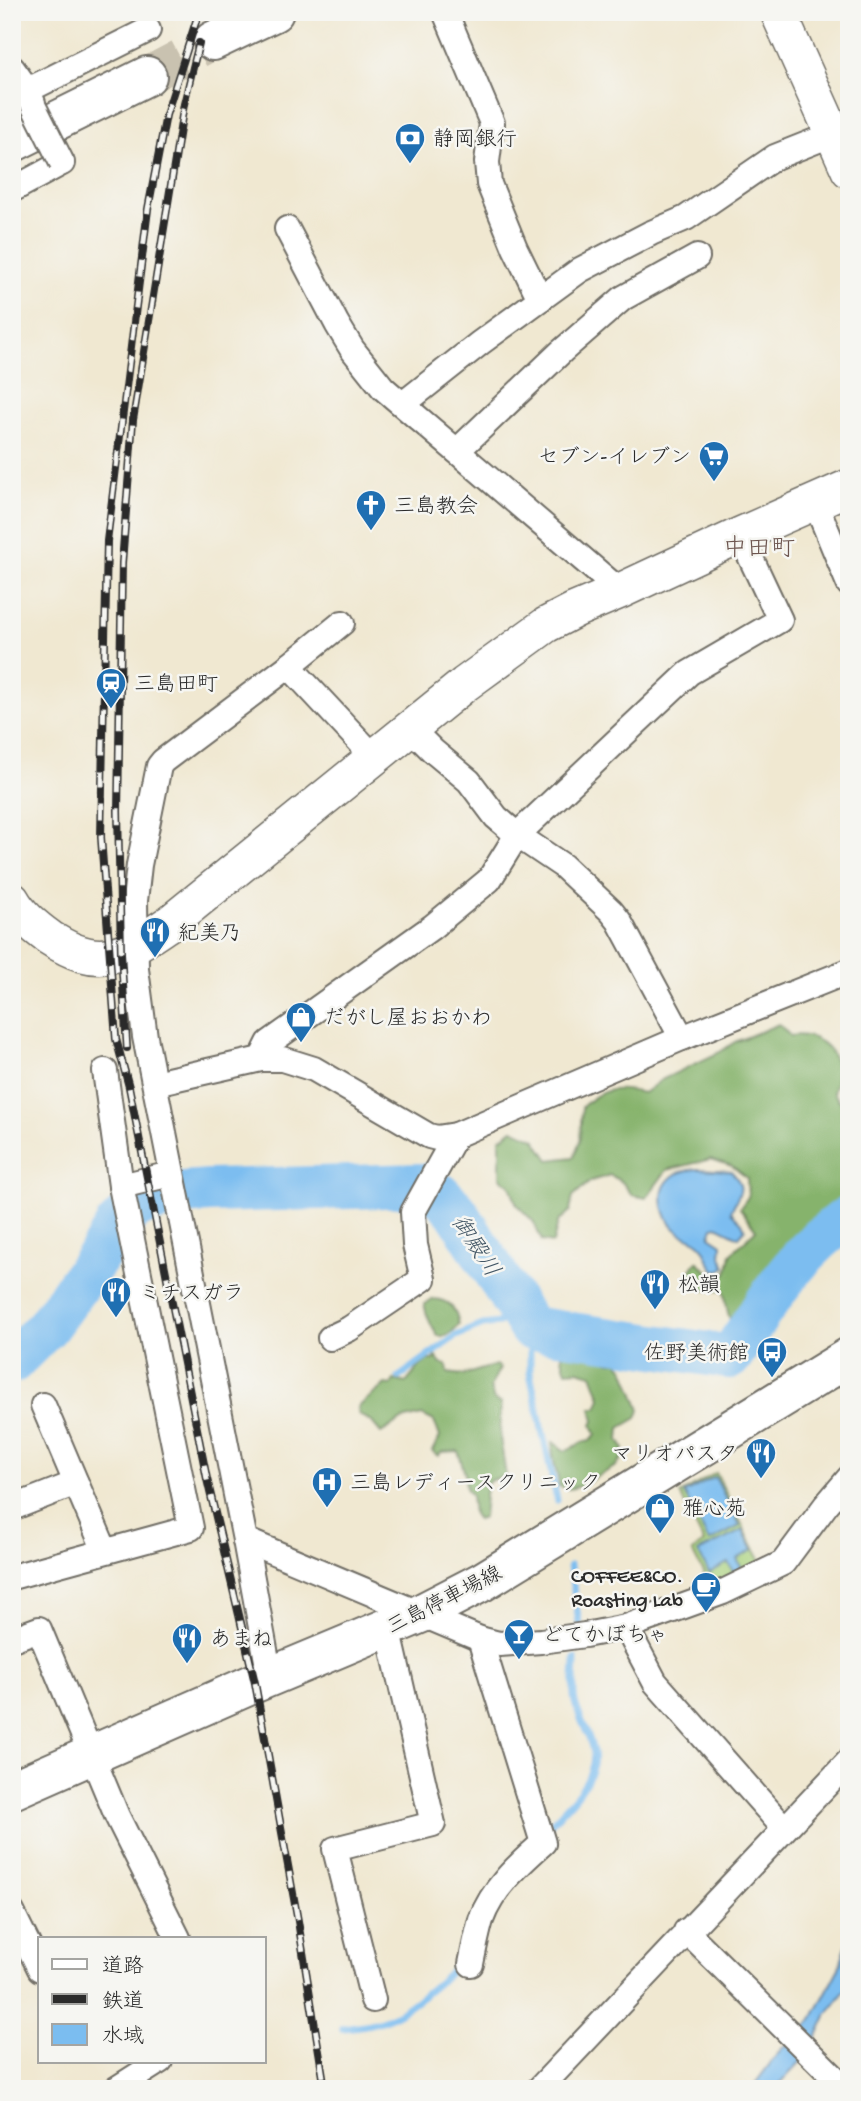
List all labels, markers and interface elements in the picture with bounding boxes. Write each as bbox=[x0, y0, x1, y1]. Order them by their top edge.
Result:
bank icon: 静岡銀行 bbox=[393, 121, 427, 165]
place label: 静岡銀行 bbox=[433, 127, 517, 154]
supermarket icon: セブン-イレブン bbox=[697, 439, 731, 483]
place label: セブン-イレブン bbox=[537, 446, 691, 472]
church icon: 三島教会 bbox=[354, 488, 388, 532]
place label: 三島教会 bbox=[394, 494, 478, 521]
district label: 中田町 bbox=[723, 535, 795, 565]
station icon: 三島田町 bbox=[94, 666, 128, 710]
place label: 三島田町 bbox=[134, 673, 218, 699]
restaurant icon: 紀美乃 bbox=[138, 915, 172, 959]
place label: 紀美乃 bbox=[178, 922, 241, 948]
shop icon: だがし屋おおかわ bbox=[284, 1000, 318, 1044]
place label: だがし屋おおかわ bbox=[324, 1007, 492, 1033]
water label: 御殿川 bbox=[444, 1211, 504, 1283]
restaurant icon: 松韻 bbox=[638, 1267, 672, 1311]
place label: 松韻 bbox=[678, 1274, 720, 1300]
restaurant icon: ミチスガラ bbox=[99, 1275, 133, 1319]
place label: ミチスガラ bbox=[139, 1283, 244, 1308]
bus stop icon: 佐野美術館 bbox=[755, 1335, 789, 1379]
place label: 佐野美術館 bbox=[644, 1342, 749, 1368]
restaurant icon: マリオパスタ bbox=[744, 1436, 778, 1480]
place label: マリオパスタ bbox=[612, 1444, 738, 1469]
hospital icon: 三島レディースクリニック bbox=[310, 1465, 344, 1509]
place label: 三島レディースクリニック bbox=[350, 1472, 601, 1498]
shop icon: 雅心苑 bbox=[643, 1491, 677, 1535]
place label: 雅心苑 bbox=[683, 1498, 746, 1524]
street label: 三島停車場線 bbox=[383, 1561, 507, 1642]
place label: COFFEE&CO. Roasting Lab bbox=[571, 1566, 683, 1615]
cafe icon: COFFEE&CO. Roasting Lab bbox=[689, 1570, 723, 1614]
bar icon: どてかぼちゃ bbox=[502, 1617, 536, 1661]
restaurant icon: あまね bbox=[170, 1621, 204, 1665]
place label: どてかぼちゃ bbox=[542, 1624, 668, 1650]
place label: あまね bbox=[210, 1628, 273, 1654]
legend bbox=[38, 1937, 266, 2062]
text: 道路 bbox=[102, 1955, 144, 1981]
text: 鉄道 bbox=[102, 1990, 144, 2016]
text: 水域 bbox=[102, 2025, 144, 2051]

